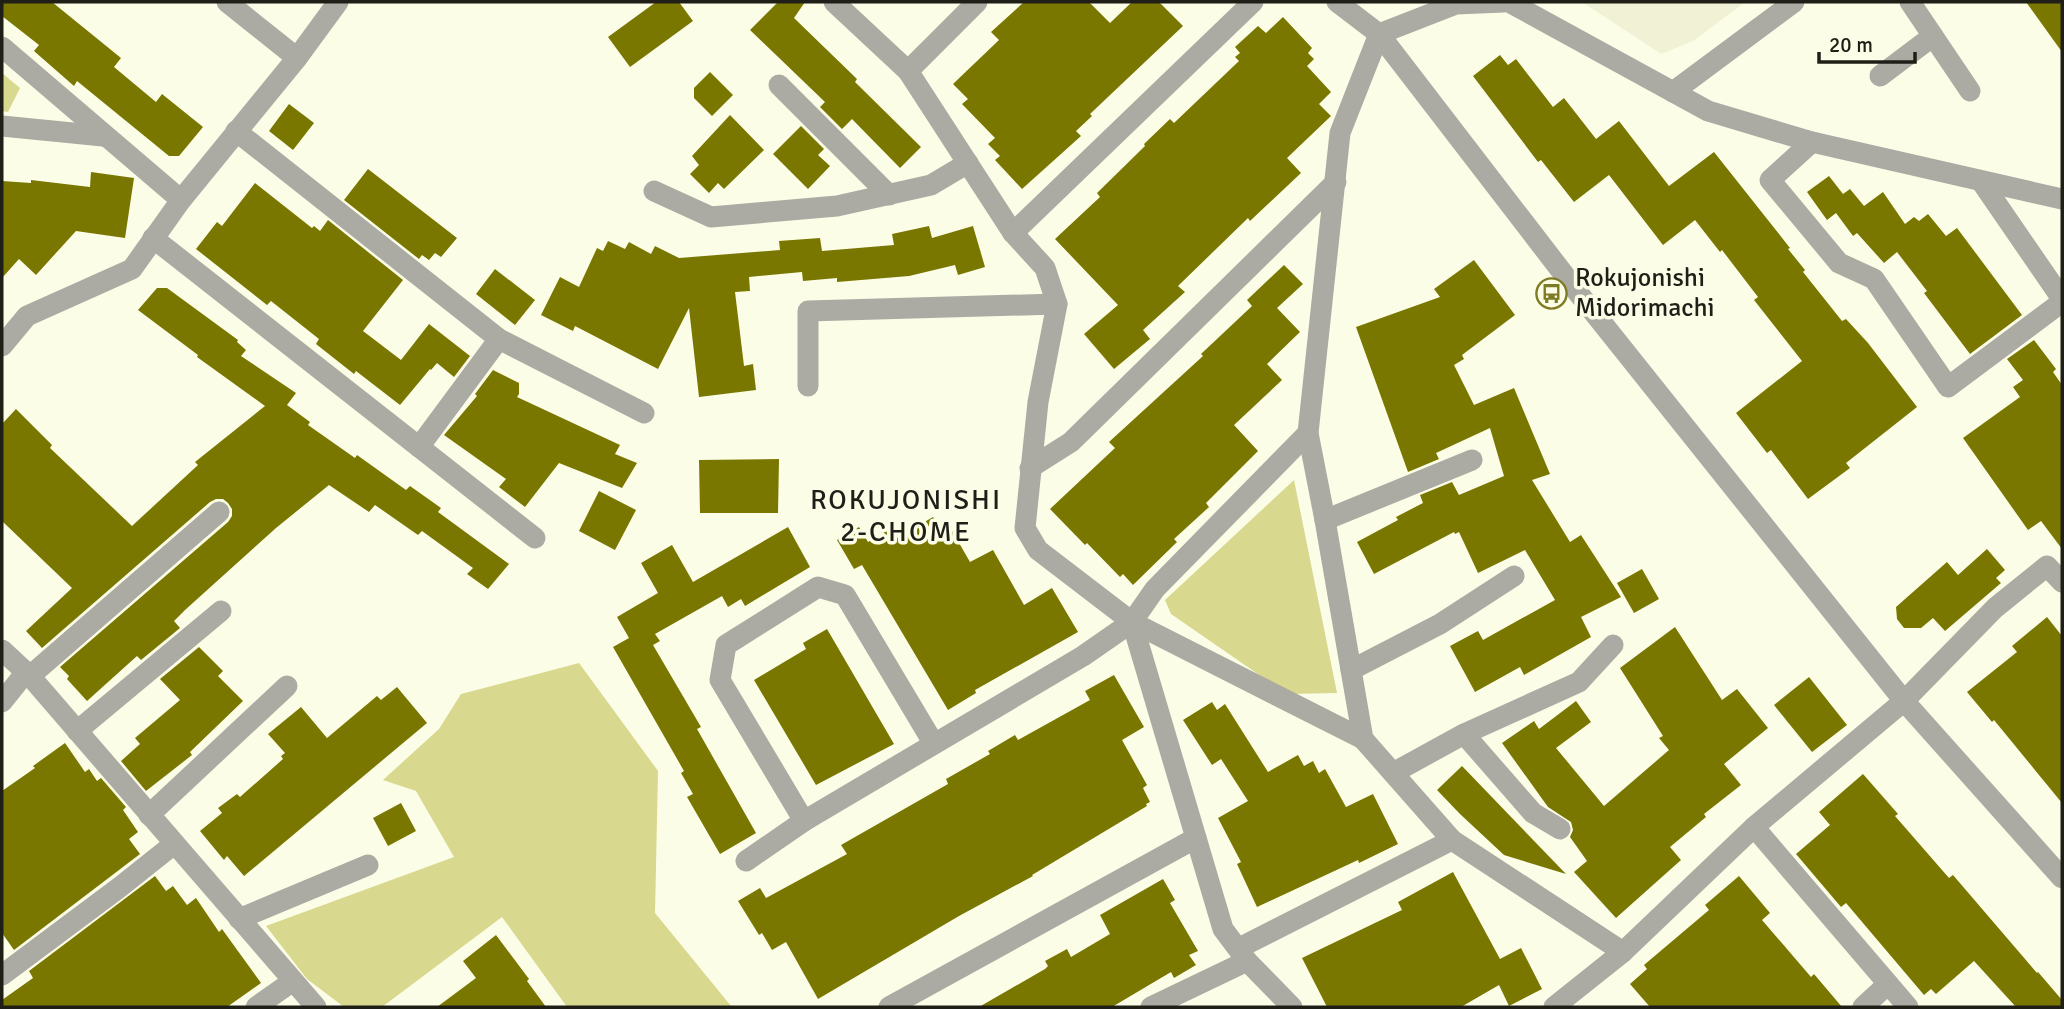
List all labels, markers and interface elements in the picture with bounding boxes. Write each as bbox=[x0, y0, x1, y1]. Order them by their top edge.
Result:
scale bar bbox=[1819, 21, 1915, 65]
text: 20 m bbox=[1829, 32, 1873, 58]
place label: Rokujonishi Midorimachi bbox=[1575, 262, 1715, 324]
bus stop icon: Rokujonishi Midorimachi bbox=[1535, 276, 1569, 310]
district label: ROKUJONISHI 2-CHOME bbox=[810, 483, 1002, 549]

